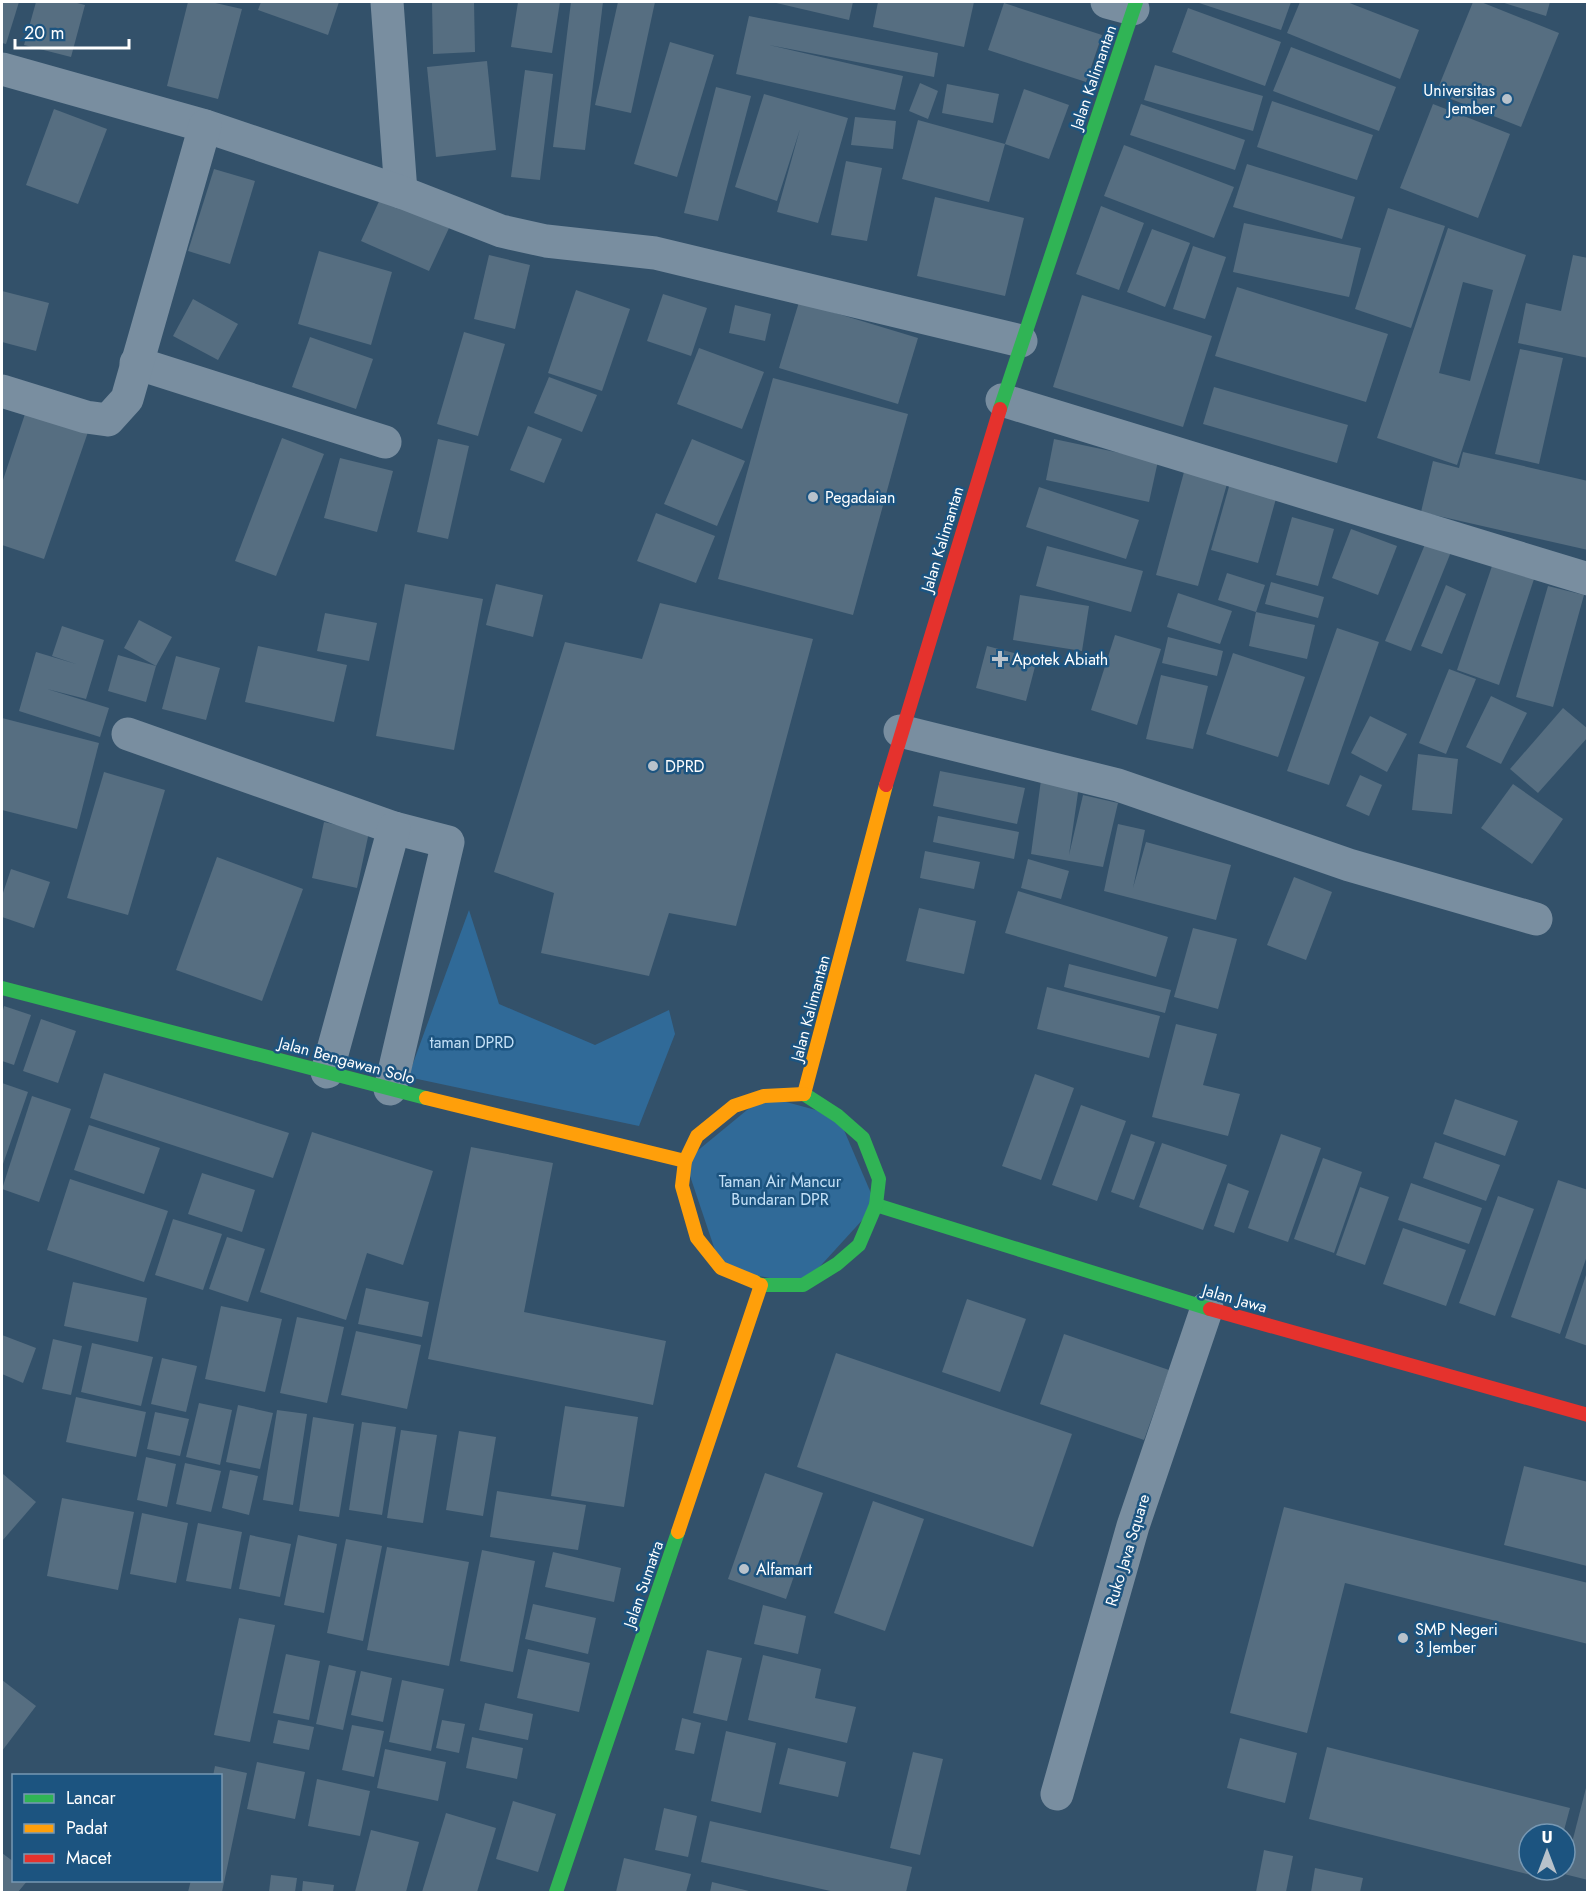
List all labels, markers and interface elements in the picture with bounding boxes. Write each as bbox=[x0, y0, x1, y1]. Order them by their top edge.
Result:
scale bar bbox=[15, 12, 129, 50]
text: 20 m bbox=[24, 20, 64, 46]
street label: Jalan Kalimantan bbox=[1064, 22, 1122, 134]
place label: Universitas Jember bbox=[1423, 79, 1495, 120]
marker: Universitas Jember bbox=[1500, 92, 1514, 106]
street label: Jalan Kalimantan bbox=[915, 484, 969, 597]
place label: Pegadaian bbox=[825, 486, 895, 509]
marker: Pegadaian bbox=[806, 490, 820, 504]
place label: Apotek Abiath bbox=[1012, 648, 1108, 671]
marker: Apotek Abiath bbox=[993, 652, 1007, 666]
place label: DPRD bbox=[665, 755, 705, 778]
marker: DPRD bbox=[646, 759, 660, 773]
street label: Jalan Kalimantan bbox=[785, 952, 836, 1066]
street label: Jalan Bengawan Solo bbox=[274, 1031, 418, 1090]
park label: taman DPRD bbox=[430, 1031, 514, 1054]
park label: Taman Air Mancur Bundaran DPR bbox=[719, 1170, 842, 1211]
street label: Jalan Jawa bbox=[1198, 1278, 1270, 1319]
street label: Ruko Java Square bbox=[1099, 1491, 1155, 1609]
street label: Jalan Sumatra bbox=[617, 1538, 669, 1633]
place label: Alfamart bbox=[756, 1558, 812, 1581]
marker: Alfamart bbox=[737, 1562, 751, 1576]
place label: SMP Negeri 3 Jember bbox=[1415, 1618, 1498, 1659]
marker: SMP Negeri 3 Jember bbox=[1396, 1631, 1410, 1645]
legend bbox=[12, 1774, 222, 1882]
text: Lancar bbox=[66, 1785, 116, 1811]
text: Padat bbox=[66, 1815, 108, 1841]
north arrow bbox=[1517, 1822, 1577, 1882]
text: U bbox=[1541, 1826, 1553, 1849]
text: Macet bbox=[66, 1845, 112, 1871]

